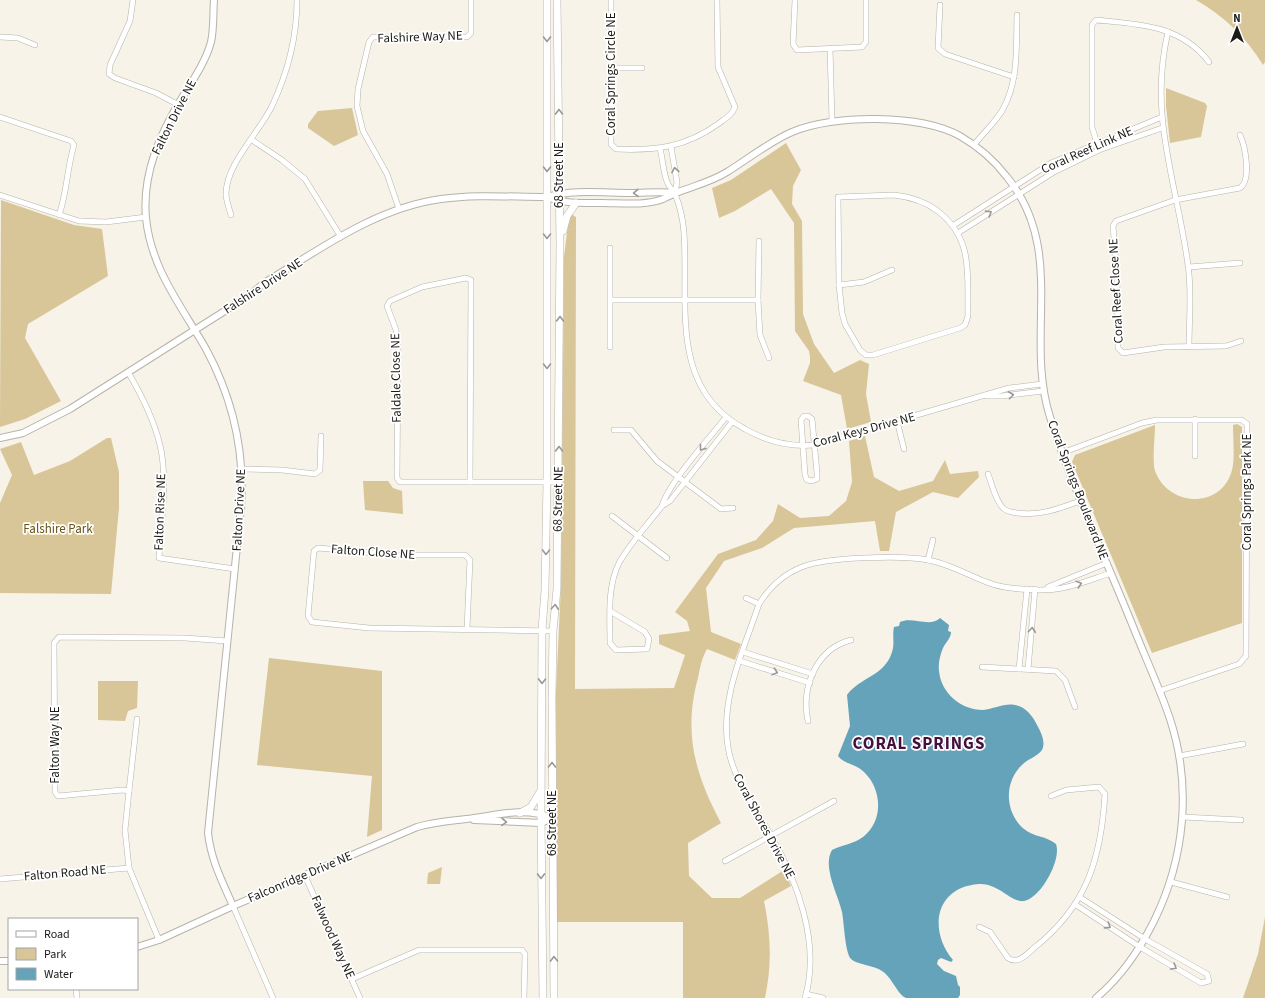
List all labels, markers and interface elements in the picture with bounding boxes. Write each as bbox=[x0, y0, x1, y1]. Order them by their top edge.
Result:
north arrow bbox=[1217, 8, 1257, 48]
text: N bbox=[1233, 11, 1241, 26]
street label: Coral Springs Circle NE bbox=[602, 12, 620, 136]
street label: Falshire Way NE bbox=[377, 27, 463, 47]
one-way arrow bbox=[543, 36, 551, 42]
street label: Falton Drive NE bbox=[147, 76, 201, 158]
one-way arrow bbox=[555, 109, 563, 115]
street label: Coral Reef Link NE bbox=[1038, 122, 1136, 178]
street label: 68 Street NE bbox=[550, 142, 568, 208]
one-way arrow bbox=[543, 166, 551, 172]
one-way arrow bbox=[671, 167, 680, 173]
one-way arrow bbox=[633, 189, 639, 197]
one-way arrow bbox=[985, 211, 992, 218]
one-way arrow bbox=[543, 233, 551, 239]
street label: Coral Reef Close NE bbox=[1104, 238, 1128, 344]
street label: Falshire Drive NE bbox=[220, 254, 306, 318]
one-way arrow bbox=[556, 316, 564, 322]
street label: Faldale Close NE bbox=[386, 333, 406, 423]
one-way arrow bbox=[543, 363, 551, 369]
one-way arrow bbox=[1008, 391, 1015, 400]
street label: Coral Keys Drive NE bbox=[811, 408, 917, 452]
street label: Coral Springs Boulevard NE bbox=[1043, 418, 1113, 563]
street label: Coral Springs Park NE bbox=[1238, 433, 1256, 550]
one-way arrow bbox=[699, 444, 706, 451]
one-way arrow bbox=[555, 446, 563, 452]
street label: 68 Street NE bbox=[548, 466, 568, 532]
street label: Falton Drive NE bbox=[228, 468, 250, 552]
street label: Falton Rise NE bbox=[150, 473, 170, 551]
park label: Falshire Park bbox=[23, 520, 93, 538]
street label: Falton Close NE bbox=[330, 540, 416, 564]
one-way arrow bbox=[542, 549, 550, 555]
one-way arrow bbox=[1075, 580, 1082, 589]
one-way arrow bbox=[551, 604, 560, 610]
one-way arrow bbox=[1027, 627, 1036, 633]
one-way arrow bbox=[771, 667, 778, 676]
one-way arrow bbox=[538, 678, 546, 684]
street label: Falton Way NE bbox=[46, 706, 64, 784]
district label: CORAL SPRINGS bbox=[853, 732, 985, 756]
one-way arrow bbox=[548, 762, 556, 768]
street label: Coral Shores Drive NE bbox=[729, 770, 800, 882]
street label: 68 Street NE bbox=[543, 790, 561, 856]
one-way arrow bbox=[501, 818, 507, 826]
street label: Falconridge Drive NE bbox=[245, 847, 355, 907]
street label: Falton Road NE bbox=[23, 860, 107, 886]
one-way arrow bbox=[537, 873, 545, 879]
street label: Falwood Way NE bbox=[307, 892, 359, 982]
legend bbox=[8, 918, 138, 990]
one-way arrow bbox=[1104, 921, 1111, 929]
text: Road bbox=[44, 926, 70, 943]
text: Park bbox=[44, 946, 66, 963]
one-way arrow bbox=[550, 956, 558, 962]
one-way arrow bbox=[1170, 962, 1177, 969]
text: Water bbox=[44, 966, 74, 983]

